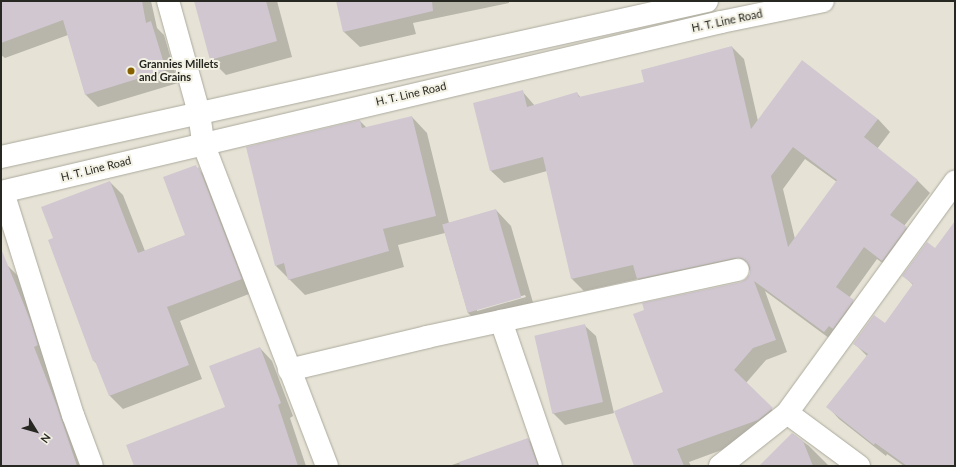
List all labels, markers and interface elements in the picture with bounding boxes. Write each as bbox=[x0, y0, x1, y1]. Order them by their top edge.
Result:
street label: H. T. Line Road bbox=[690, 7, 764, 35]
place label: Grannies Millets and Grains bbox=[139, 58, 218, 84]
marker: Grannies Millets and Grains bbox=[126, 66, 136, 76]
street label: H. T. Line Road bbox=[374, 79, 448, 109]
street label: H. T. Line Road bbox=[59, 154, 133, 184]
north arrow bbox=[16, 411, 56, 451]
text: N bbox=[38, 431, 54, 446]

